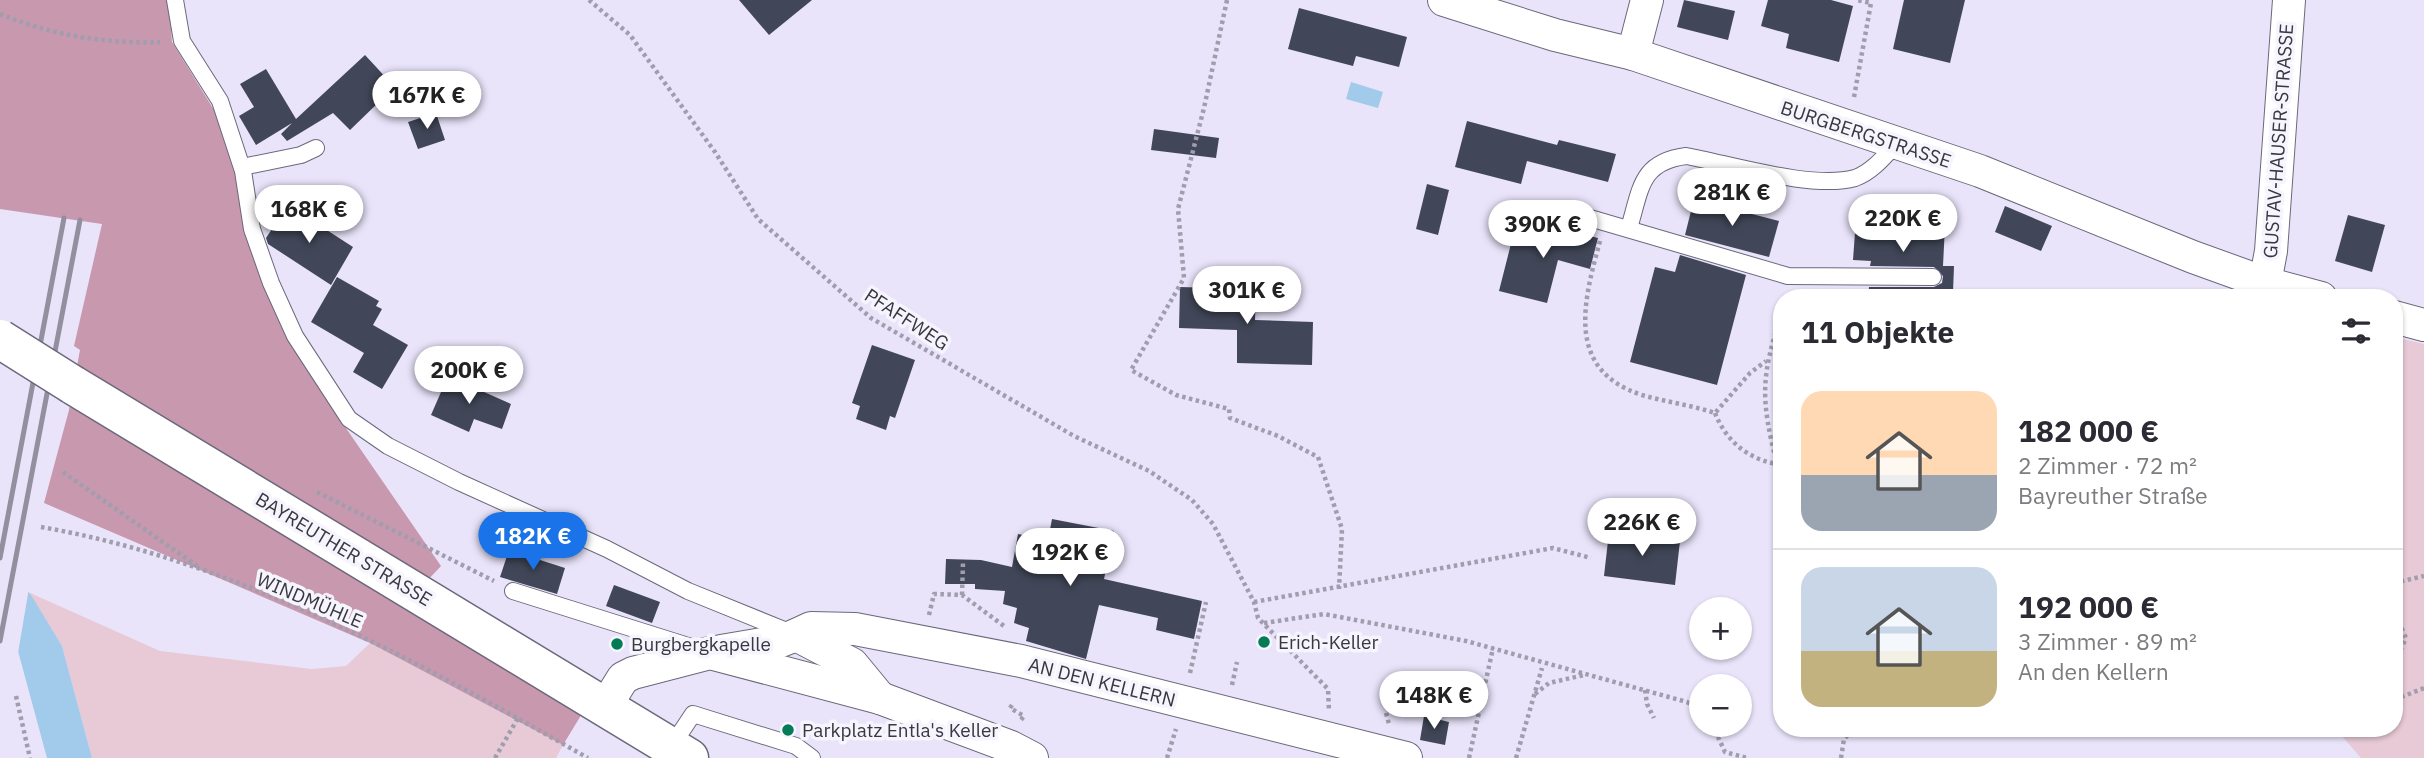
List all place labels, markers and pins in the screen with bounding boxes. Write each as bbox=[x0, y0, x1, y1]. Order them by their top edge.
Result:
pin: 167K € bbox=[370, 72, 484, 131]
pin: 281K € bbox=[1675, 168, 1789, 228]
pin: 168K € bbox=[252, 186, 366, 245]
pin: 220K € bbox=[1846, 194, 1960, 254]
pin: 390K € bbox=[1486, 201, 1600, 260]
pin: 301K € bbox=[1190, 266, 1304, 326]
pin: 200K € bbox=[412, 346, 526, 406]
pin: 226K € bbox=[1585, 498, 1699, 558]
pin: 182K € bbox=[476, 512, 590, 572]
pin: 192K € bbox=[1013, 528, 1127, 588]
place label: Erich-Keller bbox=[1278, 630, 1378, 654]
place label: Burgbergkapelle bbox=[631, 632, 771, 656]
marker: Erich-Keller bbox=[1256, 634, 1272, 650]
marker: Burgbergkapelle bbox=[609, 636, 625, 652]
pin: 148K € bbox=[1377, 672, 1491, 731]
place label: Parkplatz Entla's Keller bbox=[802, 718, 998, 742]
marker: Parkplatz Entla's Keller bbox=[780, 722, 796, 738]

